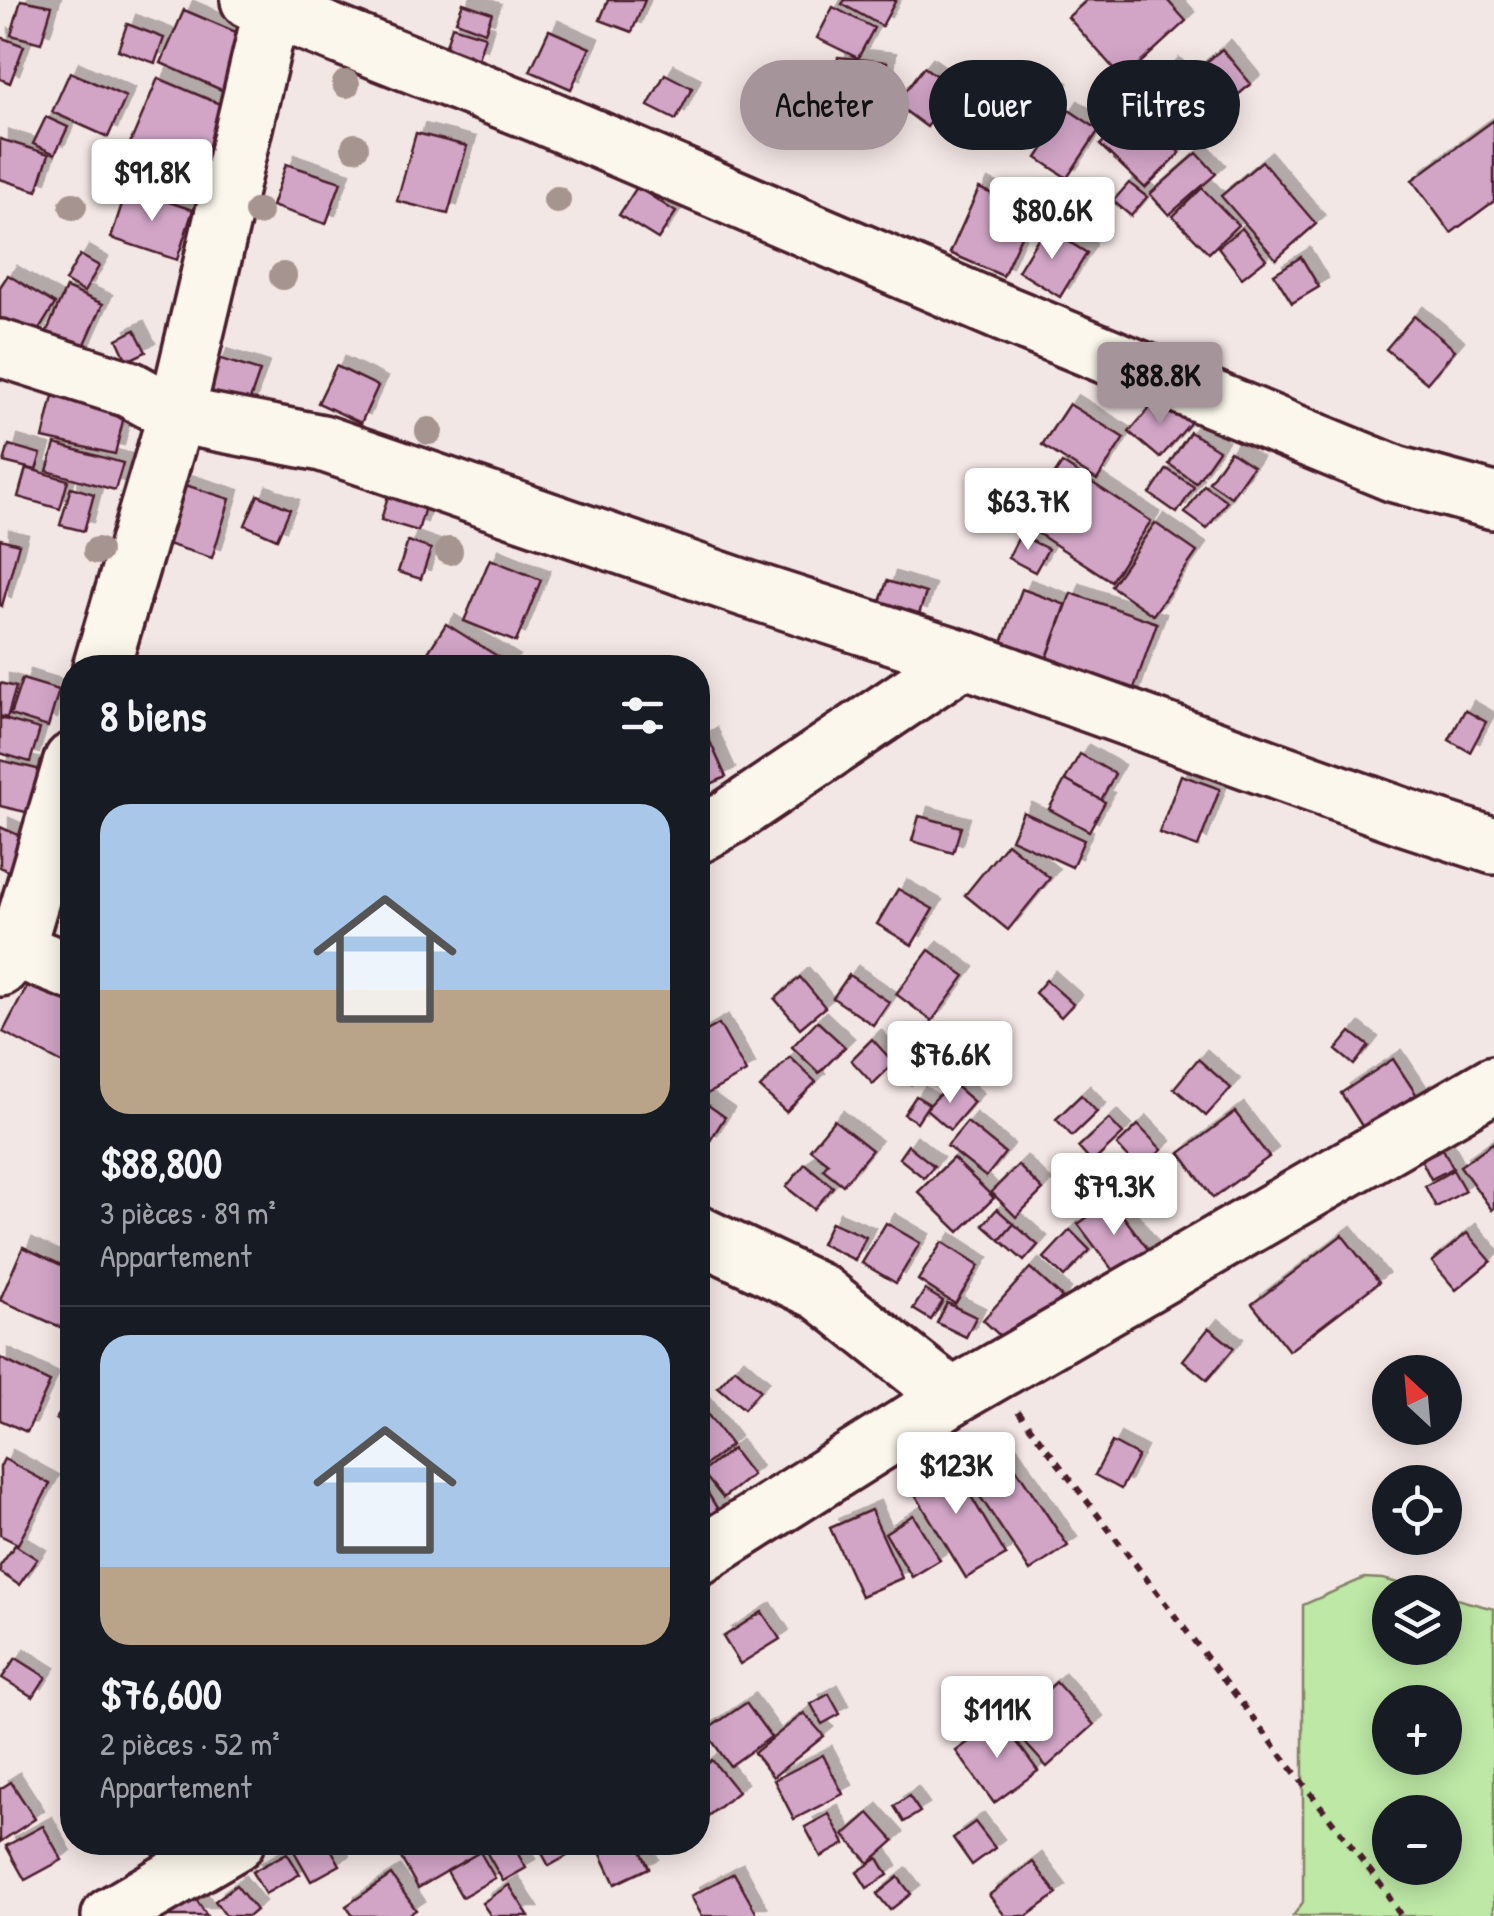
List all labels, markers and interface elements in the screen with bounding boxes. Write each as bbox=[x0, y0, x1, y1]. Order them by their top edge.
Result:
chip: Acheter bbox=[740, 60, 909, 150]
chip: Louer bbox=[929, 60, 1067, 150]
chip: Filtres bbox=[1087, 60, 1240, 150]
pin: $91.8K bbox=[71, 139, 233, 224]
text: $91.8K bbox=[113, 150, 191, 193]
pin: $80.6K bbox=[971, 177, 1133, 262]
text: $80.6K bbox=[1012, 188, 1092, 231]
pin: $88.8K bbox=[1079, 342, 1241, 427]
text: $88.8K bbox=[1119, 353, 1201, 396]
pin: $63.7K bbox=[947, 468, 1109, 553]
text: $63.7K bbox=[987, 479, 1069, 522]
text: 8 biens bbox=[100, 687, 206, 744]
icon: filters bbox=[615, 688, 670, 743]
icon: home bbox=[295, 869, 475, 1049]
pin: $76.6K bbox=[869, 1021, 1031, 1106]
text: $76.6K bbox=[909, 1032, 991, 1075]
text: $88,800 bbox=[100, 1134, 222, 1191]
pin: $79.3K bbox=[1033, 1153, 1195, 1238]
text: $79.3K bbox=[1073, 1164, 1155, 1207]
text: 3 pièces · 89 m² bbox=[100, 1191, 276, 1234]
text: Appartement bbox=[100, 1234, 252, 1277]
north arrow bbox=[1372, 1355, 1462, 1445]
map controls bbox=[1372, 1355, 1462, 1885]
icon: home bbox=[295, 1400, 475, 1580]
pin: $123K bbox=[886, 1432, 1026, 1517]
text: $123K bbox=[919, 1443, 993, 1486]
button: locate bbox=[1372, 1465, 1462, 1555]
button: layers bbox=[1372, 1575, 1462, 1665]
text: $76,600 bbox=[100, 1665, 222, 1722]
pin: $111K bbox=[927, 1676, 1067, 1761]
button: + bbox=[1372, 1685, 1462, 1775]
text: $111K bbox=[963, 1687, 1031, 1730]
text: 2 pièces · 52 m² bbox=[100, 1722, 280, 1765]
text: Appartement bbox=[100, 1765, 252, 1808]
button: − bbox=[1372, 1795, 1462, 1885]

